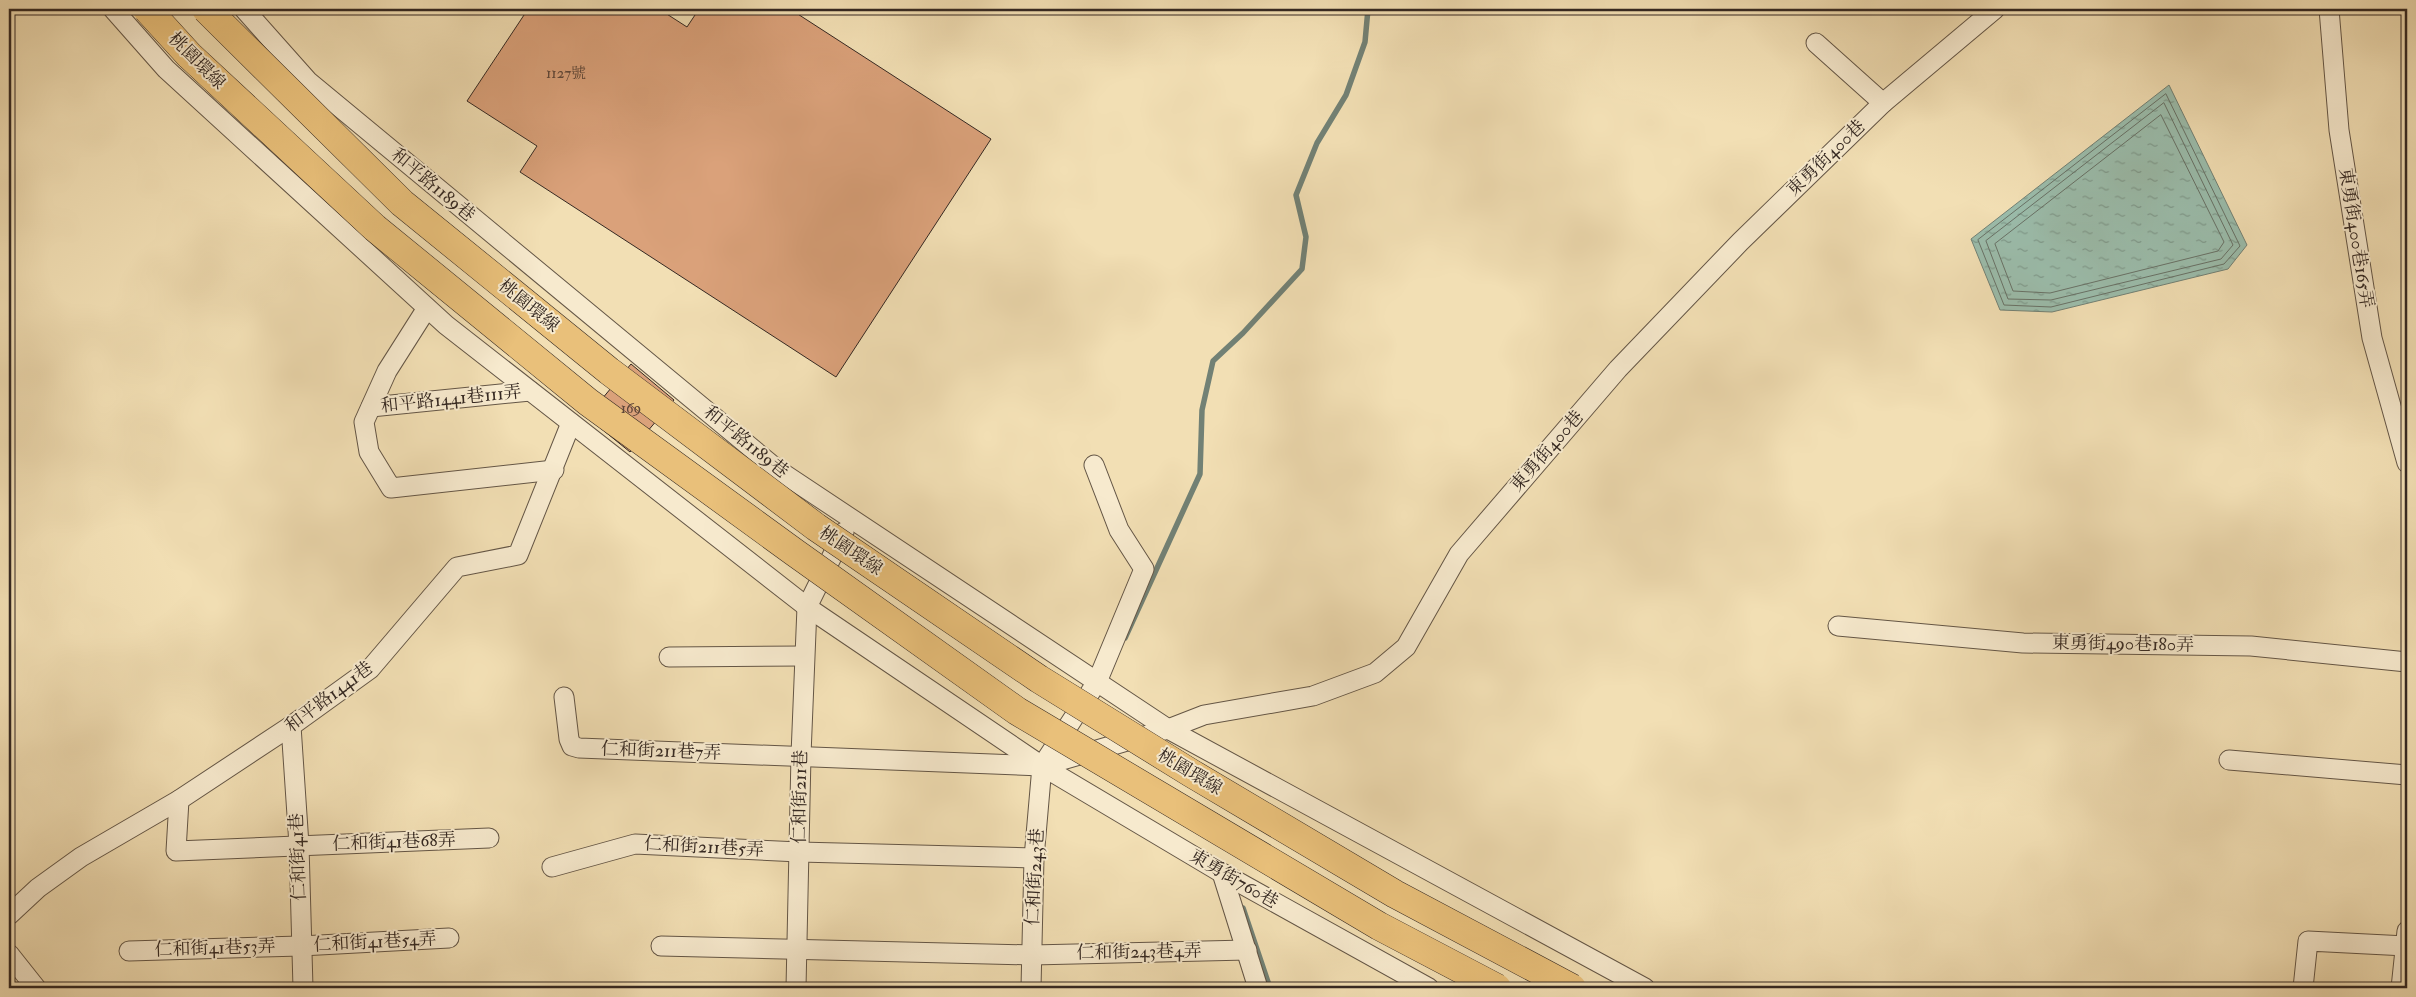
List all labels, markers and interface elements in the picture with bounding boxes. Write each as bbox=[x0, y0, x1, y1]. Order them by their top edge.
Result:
street label: 桃園環線 bbox=[163, 27, 231, 95]
house number: 1127號 bbox=[546, 64, 586, 83]
street label: 東勇街400巷 bbox=[1782, 115, 1870, 201]
street label: 和平路1189巷 bbox=[386, 143, 480, 227]
street label: 東勇街400巷165弄 bbox=[2334, 166, 2378, 310]
street label: 桃園環線 bbox=[494, 274, 564, 338]
street label: 和平路1441巷111弄 bbox=[379, 380, 523, 418]
house number: 169 bbox=[621, 399, 641, 418]
street label: 和平路1189巷 bbox=[699, 401, 793, 483]
street label: 東勇街400巷 bbox=[1505, 406, 1589, 496]
street label: 桃園環線 bbox=[815, 521, 887, 581]
street label: 東勇街490巷180弄 bbox=[2052, 631, 2194, 657]
street label: 和平路1441巷 bbox=[280, 656, 378, 738]
street label: 仁和街211巷7弄 bbox=[601, 737, 721, 765]
street label: 桃園環線 bbox=[1153, 744, 1227, 800]
street label: 仁和街211巷 bbox=[788, 750, 812, 844]
street label: 仁和街41巷 bbox=[285, 813, 311, 901]
street label: 仁和街41巷68弄 bbox=[332, 828, 456, 856]
street label: 仁和街243巷 bbox=[1021, 828, 1049, 926]
street label: 仁和街211巷5弄 bbox=[644, 832, 764, 862]
street label: 東勇街760巷 bbox=[1186, 844, 1282, 914]
street label: 仁和街41巷54弄 bbox=[313, 927, 437, 957]
street label: 仁和街41巷53弄 bbox=[154, 934, 276, 962]
street label: 仁和街243巷4弄 bbox=[1076, 939, 1202, 965]

